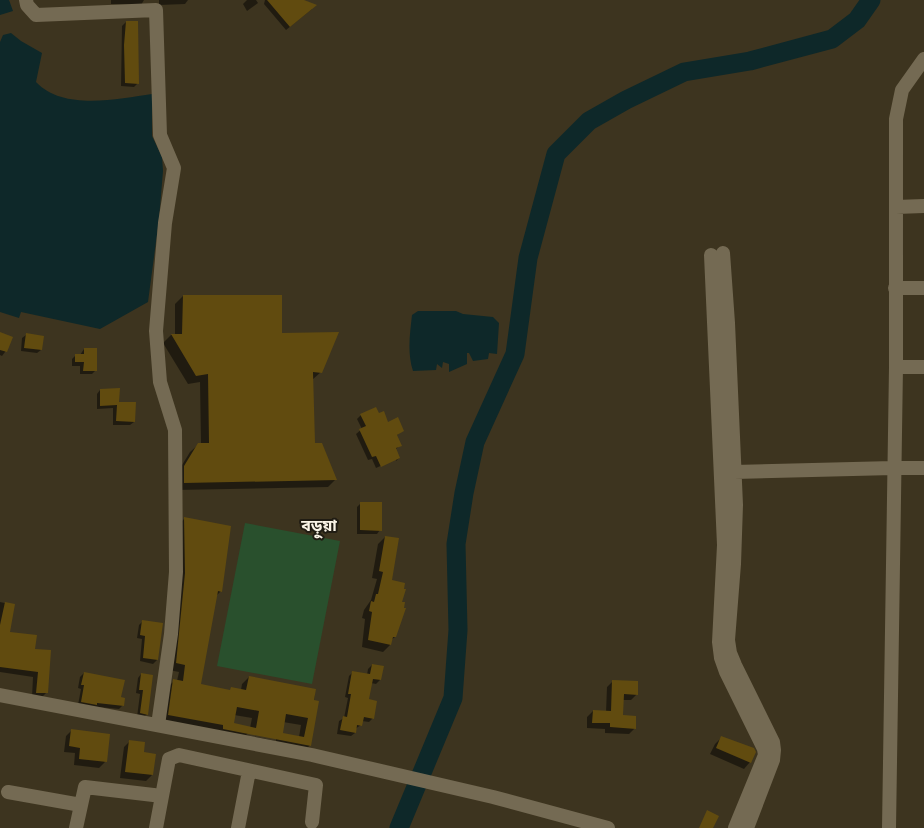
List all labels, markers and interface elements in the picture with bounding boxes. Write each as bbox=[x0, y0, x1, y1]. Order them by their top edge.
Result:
district label: বড়ুয়া bbox=[300, 515, 337, 539]

